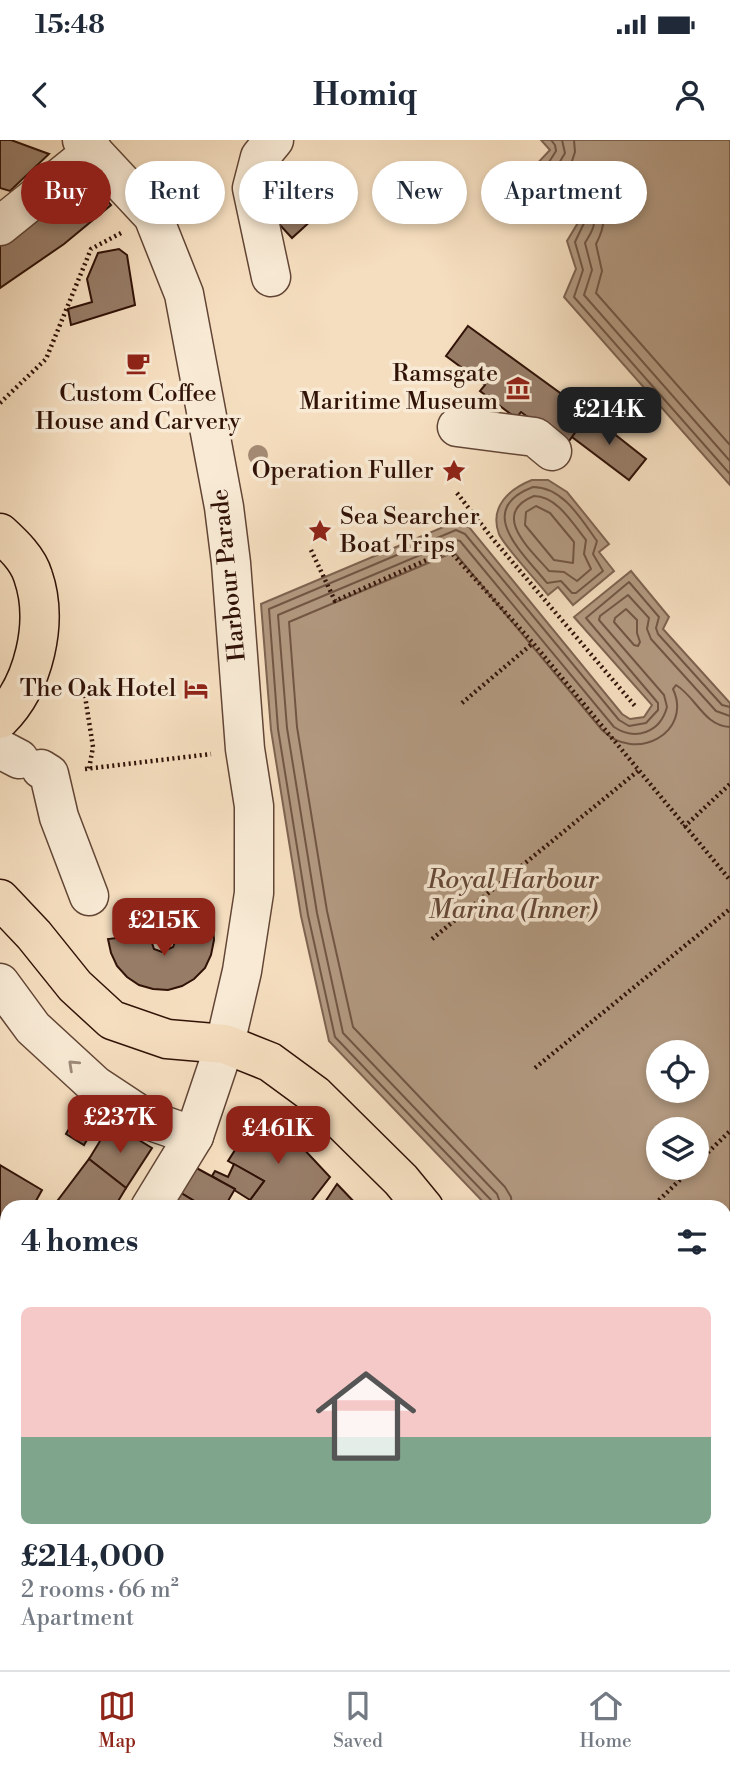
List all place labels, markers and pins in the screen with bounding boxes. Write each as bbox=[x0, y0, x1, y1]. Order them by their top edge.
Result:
cafe icon: Custom Coffee House and Carvery bbox=[124, 349, 152, 377]
place label: Ramsgate Maritime Museum bbox=[299, 359, 498, 417]
museum icon: Ramsgate Maritime Museum bbox=[504, 374, 532, 402]
place label: Custom Coffee House and Carvery bbox=[35, 379, 241, 437]
pin: £214K bbox=[560, 387, 658, 447]
place label: Operation Fuller bbox=[252, 456, 434, 486]
place icon: Operation Fuller bbox=[440, 457, 468, 485]
place label: Sea Searcher Boat Trips bbox=[339, 502, 480, 560]
place icon: Sea Searcher Boat Trips bbox=[306, 517, 334, 545]
place label: The Oak Hotel bbox=[20, 674, 176, 704]
hotel icon: The Oak Hotel bbox=[182, 675, 210, 703]
pin: £215K bbox=[115, 898, 213, 958]
pin: £237K bbox=[71, 1096, 169, 1155]
pin: £461K bbox=[229, 1107, 327, 1166]

